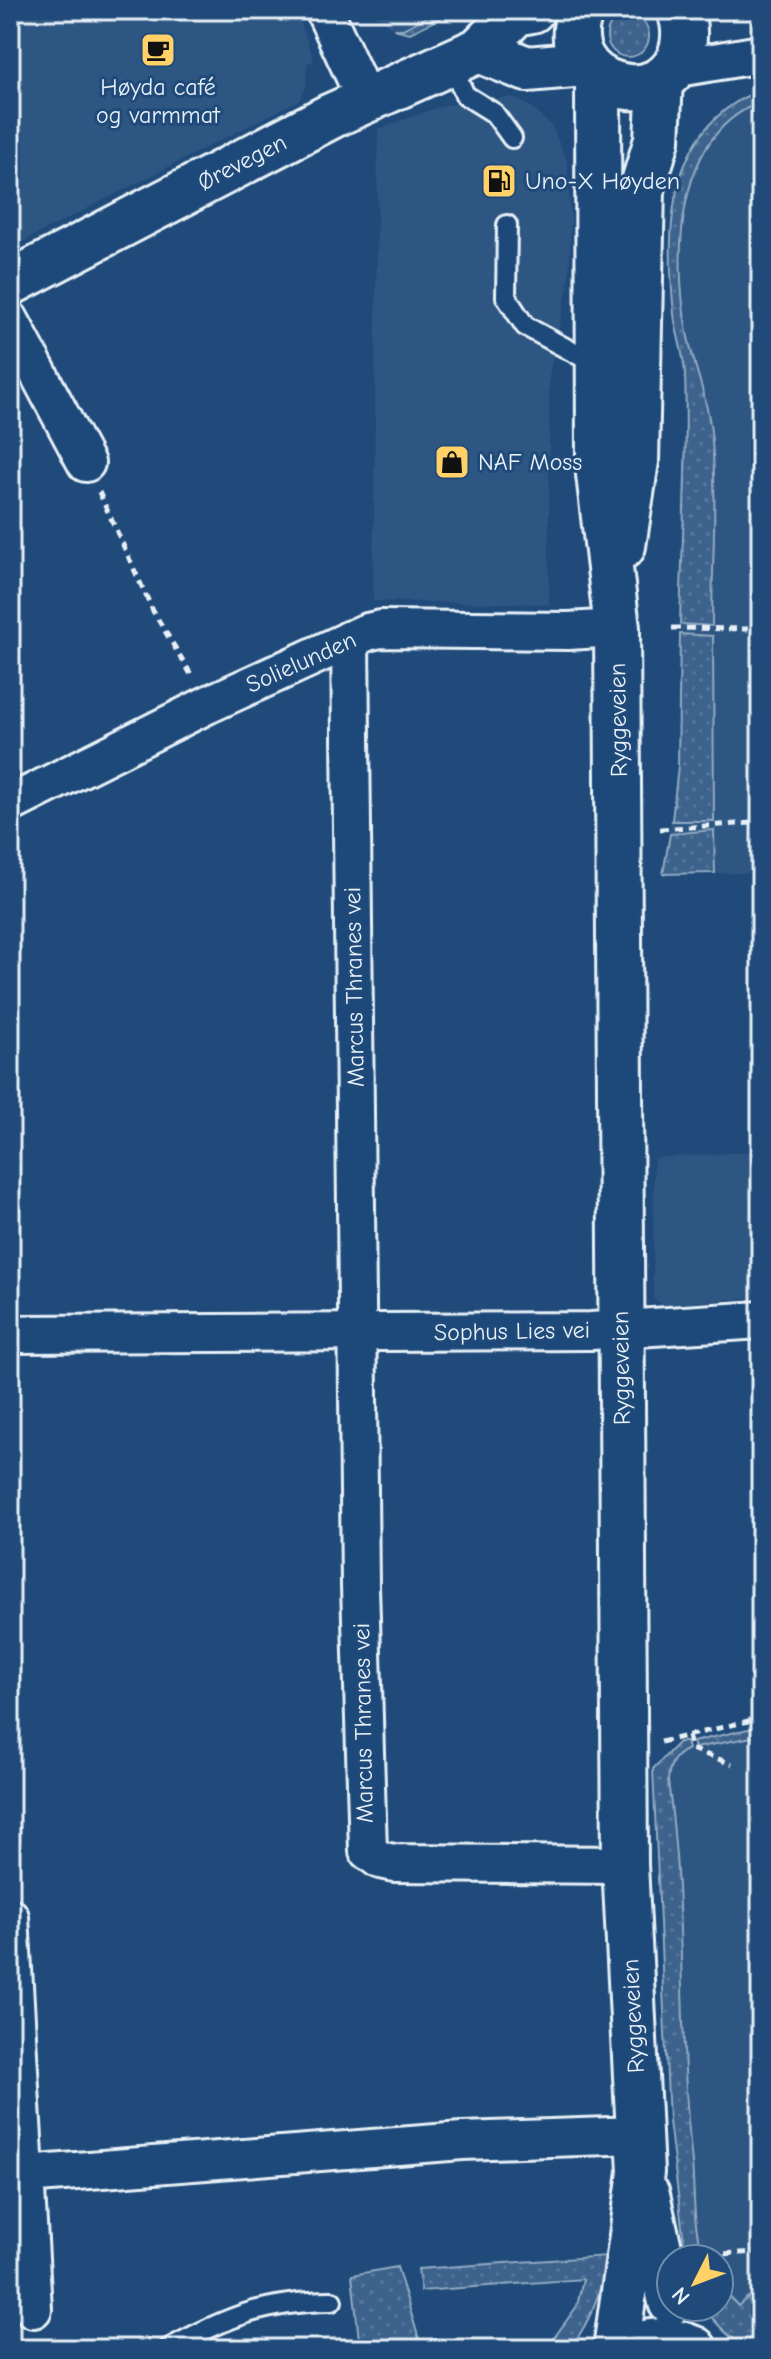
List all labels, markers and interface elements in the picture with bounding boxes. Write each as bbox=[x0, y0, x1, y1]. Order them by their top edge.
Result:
cafe icon: Høyda café og varmmat bbox=[139, 31, 177, 69]
place label: Høyda café og varmmat bbox=[96, 73, 221, 129]
street label: Ørevegen bbox=[193, 128, 291, 196]
fuel station icon: Uno-X Høyden bbox=[480, 162, 518, 200]
place label: Uno-X Høyden bbox=[525, 167, 680, 195]
shop icon: NAF Moss bbox=[433, 443, 471, 481]
place label: NAF Moss bbox=[478, 448, 582, 476]
street label: Solielunden bbox=[242, 625, 360, 699]
street label: Ryggeveien bbox=[603, 663, 633, 777]
street label: Marcus Thranes vei bbox=[338, 887, 370, 1087]
street label: Ryggeveien bbox=[606, 1311, 636, 1425]
street label: Sophus Lies vei bbox=[434, 1316, 590, 1346]
street label: Marcus Thranes vei bbox=[347, 1623, 379, 1823]
street label: Ryggeveien bbox=[616, 1958, 650, 2074]
north arrow bbox=[655, 2243, 735, 2323]
text: N bbox=[666, 2282, 695, 2310]

